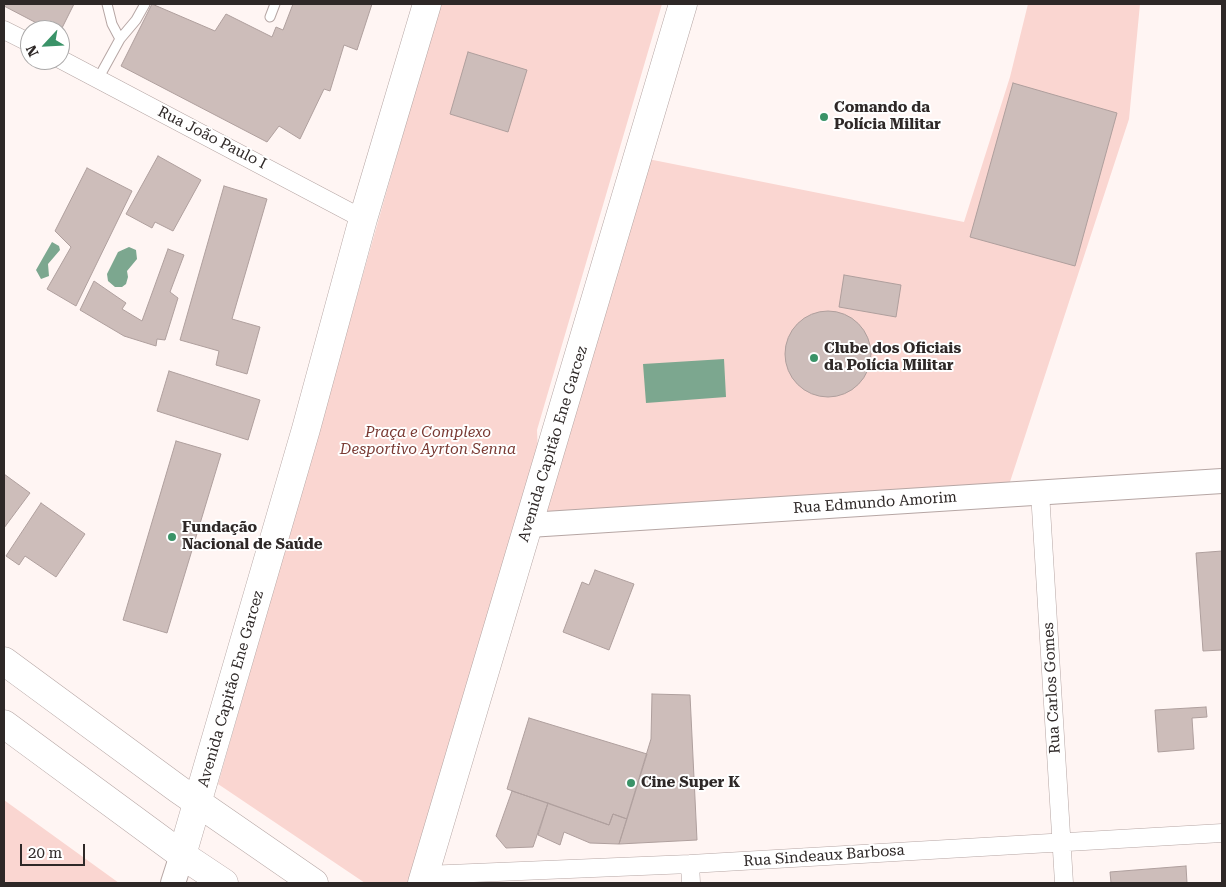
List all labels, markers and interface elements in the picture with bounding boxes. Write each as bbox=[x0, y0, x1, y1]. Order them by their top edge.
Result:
north arrow bbox=[20, 20, 70, 70]
text: N bbox=[23, 43, 42, 59]
place label: Comando da Polícia Militar bbox=[834, 99, 941, 134]
street label: Rua João Paulo I bbox=[155, 103, 269, 173]
marker: Comando da Polícia Militar bbox=[818, 111, 830, 123]
place label: Clube dos Oficiais da Polícia Militar bbox=[824, 340, 961, 375]
street label: Avenida Capitão Ene Garcez bbox=[515, 344, 591, 544]
marker: Clube dos Oficiais da Polícia Militar bbox=[808, 352, 820, 364]
park label: Praça e Complexo Desportivo Ayrton Senna bbox=[340, 424, 516, 459]
street label: Rua Edmundo Amorim bbox=[793, 488, 957, 518]
place label: Fundação Nacional de Saúde bbox=[182, 519, 323, 554]
marker: Fundação Nacional de Saúde bbox=[166, 531, 178, 543]
street label: Avenida Capitão Ene Garcez bbox=[194, 589, 268, 789]
street label: Rua Carlos Gomes bbox=[1040, 622, 1064, 754]
place label: Cine Super K bbox=[641, 774, 740, 792]
marker: Cine Super K bbox=[625, 777, 637, 789]
scale bar bbox=[22, 834, 88, 866]
street label: Rua Sindeaux Barbosa bbox=[743, 841, 905, 871]
text: 20 m bbox=[28, 844, 62, 862]

